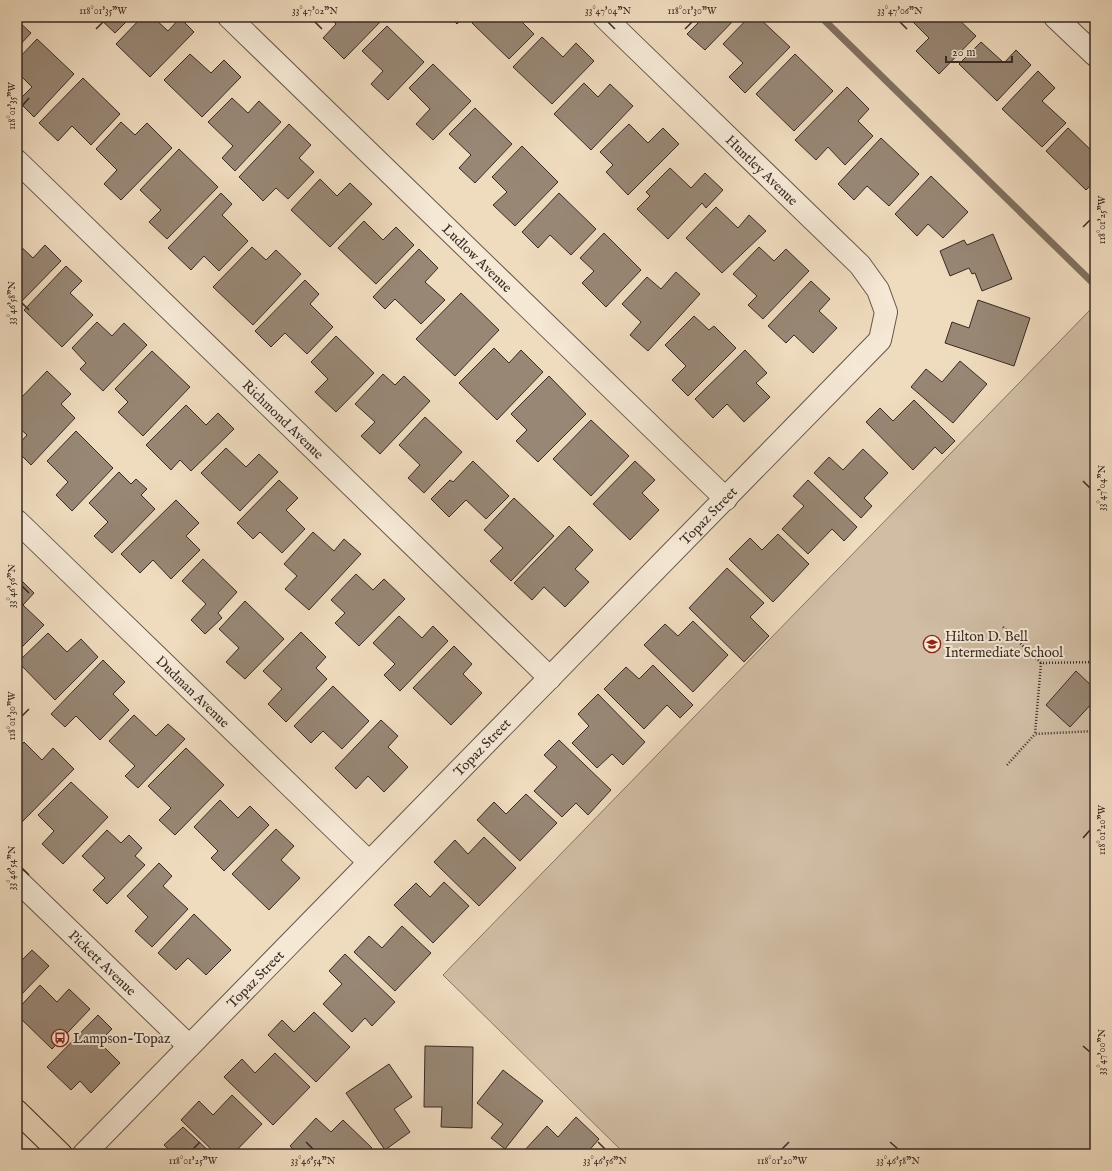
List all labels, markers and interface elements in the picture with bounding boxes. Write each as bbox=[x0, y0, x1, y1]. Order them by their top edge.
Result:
text: 118°01'35"W bbox=[79, 5, 127, 18]
text: 33°47'02"N bbox=[292, 5, 338, 18]
text: 33°47'04"N bbox=[585, 5, 631, 18]
text: 118°01'30"W bbox=[667, 5, 717, 18]
text: 33°47'06"N bbox=[877, 5, 923, 18]
scale bar bbox=[946, 38, 1012, 64]
text: 20 m bbox=[952, 45, 975, 60]
text: 118°01'35"W bbox=[6, 82, 19, 130]
street label: Huntley Avenue bbox=[721, 132, 802, 210]
text: 118°01'25"W bbox=[1096, 195, 1109, 244]
street label: Ludlow Avenue bbox=[438, 220, 516, 297]
text: 33°46'58"N bbox=[6, 281, 19, 325]
street label: Richmond Avenue bbox=[238, 376, 328, 464]
text: 33°47'04"N bbox=[1096, 465, 1109, 511]
street label: Topaz Street bbox=[677, 483, 742, 549]
text: 33°46'56"N bbox=[6, 564, 19, 608]
place label: Hilton D. Bell Intermediate School bbox=[945, 628, 1063, 662]
school or university icon: Hilton D. Bell Intermediate School bbox=[922, 634, 942, 654]
street label: Dudman Avenue bbox=[151, 652, 233, 733]
text: 118°01'30"W bbox=[6, 691, 19, 741]
street label: Topaz Street bbox=[450, 715, 515, 781]
text: 118°01'20"W bbox=[1096, 805, 1109, 855]
text: 33°46'54"N bbox=[6, 845, 19, 890]
street label: Pickett Avenue bbox=[64, 927, 140, 1000]
street label: Topaz Street bbox=[224, 946, 289, 1012]
bus stop icon: Lampson-Topaz bbox=[50, 1028, 70, 1048]
text: 33°47'00"N bbox=[1096, 1029, 1109, 1075]
place label: Lampson-Topaz bbox=[73, 1030, 171, 1048]
text: 118°01'25"W bbox=[169, 1155, 218, 1168]
text: 33°46'54"N bbox=[291, 1155, 336, 1168]
text: 33°46'56"N bbox=[583, 1155, 627, 1168]
text: 118°01'20"W bbox=[757, 1155, 807, 1168]
text: 33°46'58"N bbox=[876, 1155, 920, 1168]

